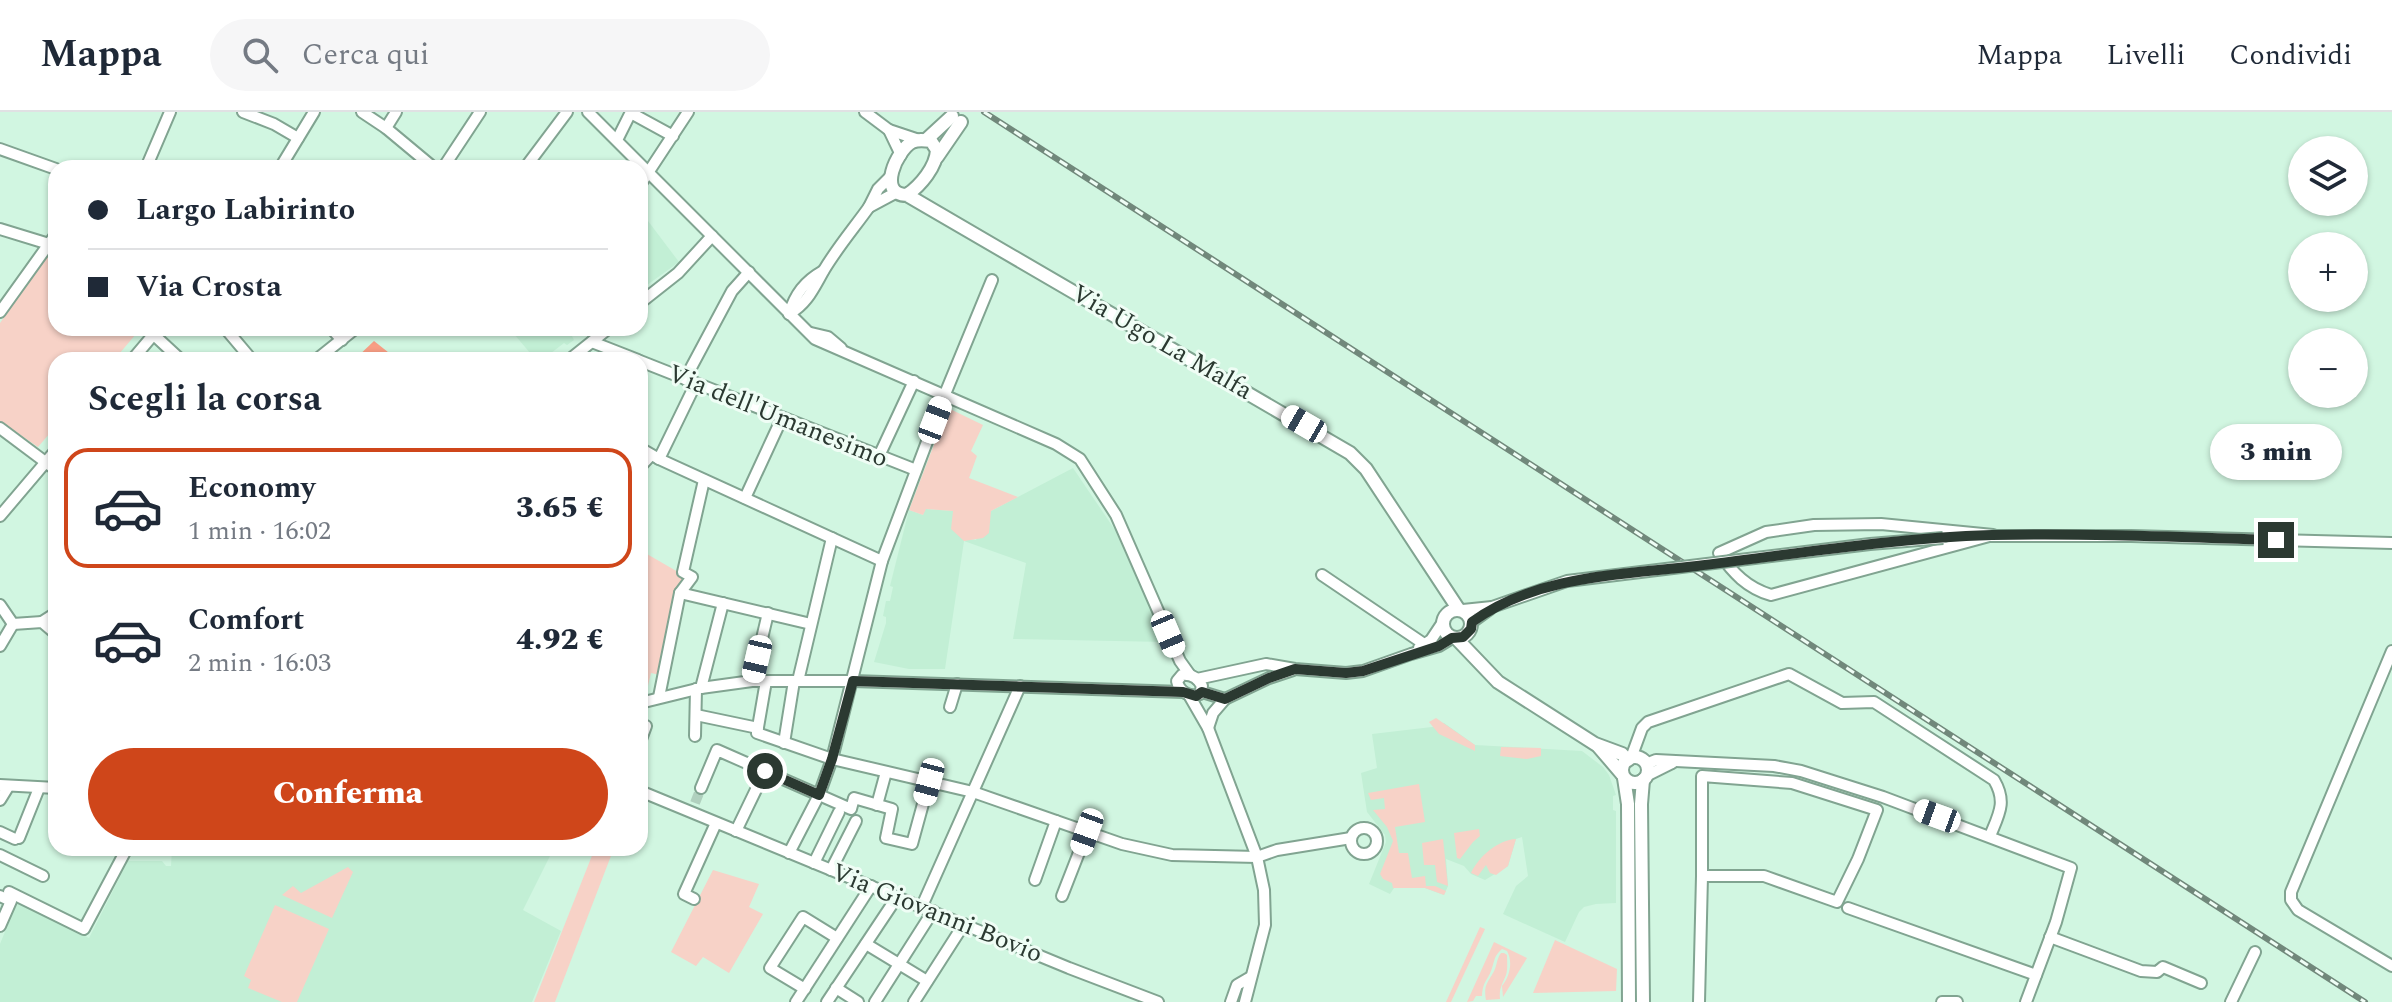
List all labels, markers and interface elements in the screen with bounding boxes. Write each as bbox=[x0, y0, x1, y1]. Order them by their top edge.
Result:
search box bbox=[210, 19, 770, 91]
text: Mappa bbox=[40, 26, 162, 84]
text: Cerca qui bbox=[302, 32, 430, 78]
icon: search bbox=[238, 33, 282, 77]
text: Mappa bbox=[1976, 34, 2063, 77]
text: Livelli bbox=[2107, 34, 2185, 77]
text: Condividi bbox=[2229, 34, 2352, 77]
map controls bbox=[2288, 136, 2368, 408]
button: layers bbox=[2288, 136, 2368, 216]
text: Largo Labirinto bbox=[136, 187, 355, 233]
button: + bbox=[2288, 232, 2368, 312]
text: Via Crosta bbox=[136, 264, 282, 310]
street label: Via Ugo La Malfa bbox=[1064, 274, 1260, 410]
button: − bbox=[2288, 328, 2368, 408]
street label: Via dell'Umanesimo bbox=[662, 354, 894, 478]
text: Scegli la corsa bbox=[88, 372, 322, 427]
car bbox=[915, 393, 955, 447]
car bbox=[1277, 402, 1331, 446]
callout: 3 min bbox=[2210, 424, 2342, 480]
text: 3 min bbox=[2240, 432, 2312, 472]
text: Economy bbox=[188, 465, 315, 511]
icon: car bbox=[92, 472, 164, 544]
text: 3.65 € bbox=[516, 485, 604, 531]
text: 1 min · 16:02 bbox=[188, 511, 331, 551]
route end bbox=[2258, 522, 2294, 558]
text: Comfort bbox=[188, 597, 304, 643]
icon: car bbox=[92, 604, 164, 676]
car bbox=[1148, 607, 1188, 661]
text: 4.92 € bbox=[516, 617, 604, 663]
car bbox=[740, 633, 774, 685]
text: 2 min · 16:03 bbox=[188, 643, 331, 683]
button: Conferma bbox=[88, 748, 608, 840]
route start bbox=[747, 753, 783, 789]
car bbox=[911, 756, 947, 808]
car bbox=[1910, 797, 1964, 835]
car bbox=[1068, 805, 1106, 859]
street label: Via Giovanni Bovio bbox=[825, 852, 1049, 974]

